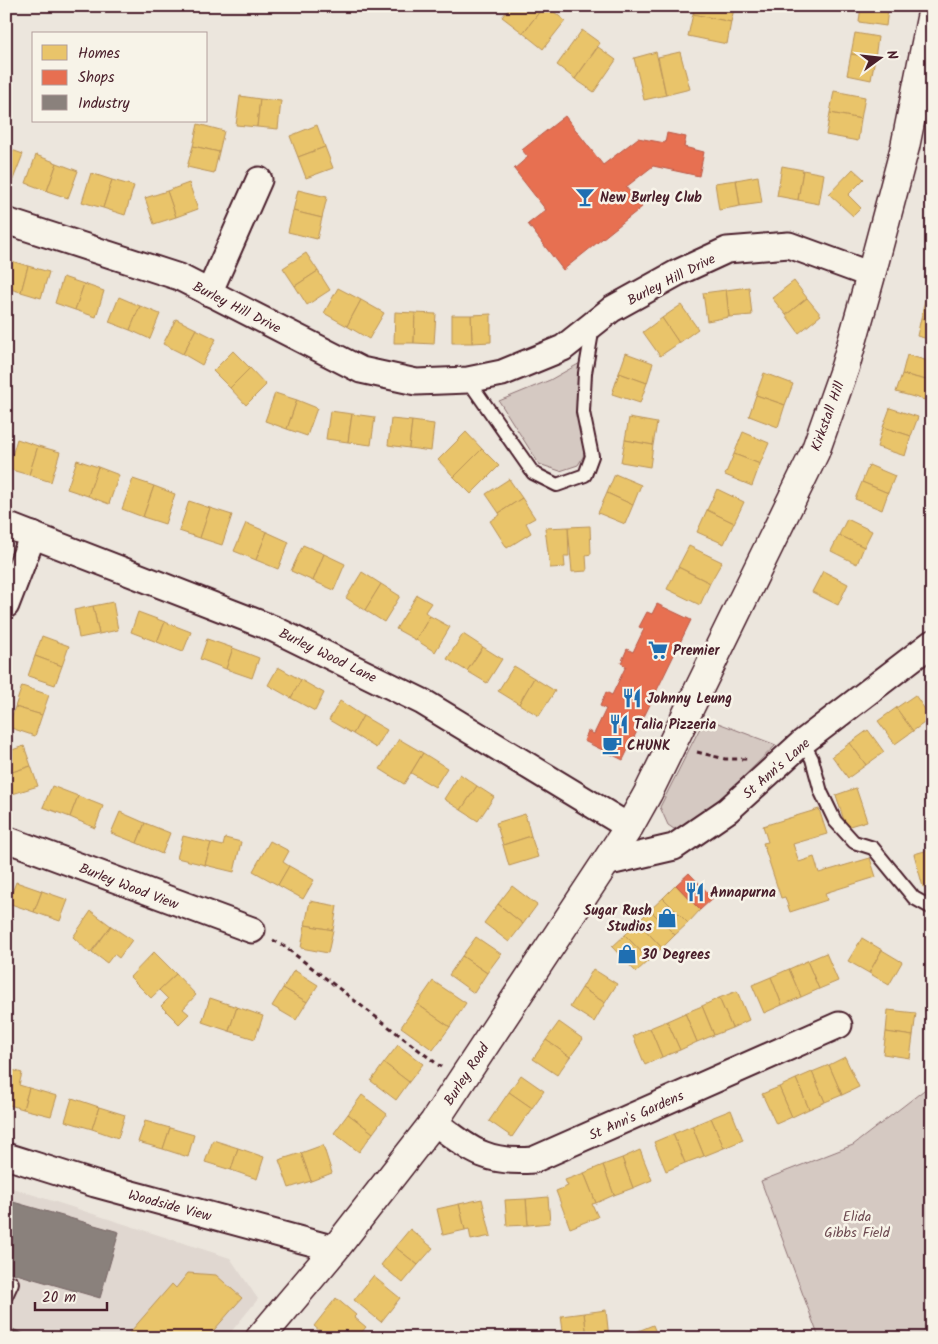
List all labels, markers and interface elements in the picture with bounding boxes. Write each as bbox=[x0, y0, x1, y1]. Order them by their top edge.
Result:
legend bbox=[32, 32, 208, 122]
north arrow bbox=[856, 32, 906, 82]
text: Homes bbox=[78, 42, 121, 66]
text: N bbox=[880, 48, 903, 62]
text: Shops bbox=[78, 66, 115, 90]
text: Industry bbox=[78, 92, 131, 116]
bar icon: New Burley Club bbox=[574, 186, 596, 208]
place label: New Burley Club bbox=[600, 187, 702, 209]
street label: Burley Hill Drive bbox=[623, 248, 720, 312]
street label: Burley Hill Drive bbox=[189, 276, 285, 340]
street label: Kirkstall Hill bbox=[805, 378, 851, 454]
street label: Burley Wood Lane bbox=[275, 623, 381, 689]
supermarket icon: Premier bbox=[647, 639, 669, 661]
place label: Premier bbox=[673, 640, 721, 662]
restaurant icon: Johnny Leung bbox=[621, 687, 643, 709]
place label: Johnny Leung bbox=[647, 688, 732, 710]
restaurant icon: Talia Pizzeria bbox=[608, 713, 630, 735]
place label: Talia Pizzeria bbox=[634, 714, 716, 736]
street label: St Ann's Lane bbox=[738, 733, 816, 804]
cafe icon: CHUNK bbox=[601, 734, 623, 756]
place label: CHUNK bbox=[627, 735, 671, 757]
street label: Burley Wood View bbox=[76, 858, 182, 916]
restaurant icon: Annapurna bbox=[684, 881, 706, 903]
place label: Annapurna bbox=[710, 882, 776, 904]
place label: Sugar Rush Studios bbox=[583, 900, 652, 938]
shop icon: Sugar Rush Studios bbox=[656, 907, 678, 929]
shop icon: 30 Degrees bbox=[616, 943, 638, 965]
place label: 30 Degrees bbox=[641, 944, 711, 966]
street label: Burley Road bbox=[438, 1038, 496, 1110]
street label: St Ann's Gardens bbox=[585, 1085, 687, 1147]
street label: Woodside View bbox=[126, 1184, 214, 1228]
park label: Elida Gibbs Field bbox=[824, 1206, 891, 1244]
scale bar bbox=[35, 1279, 108, 1311]
text: 20 m bbox=[42, 1286, 76, 1310]

